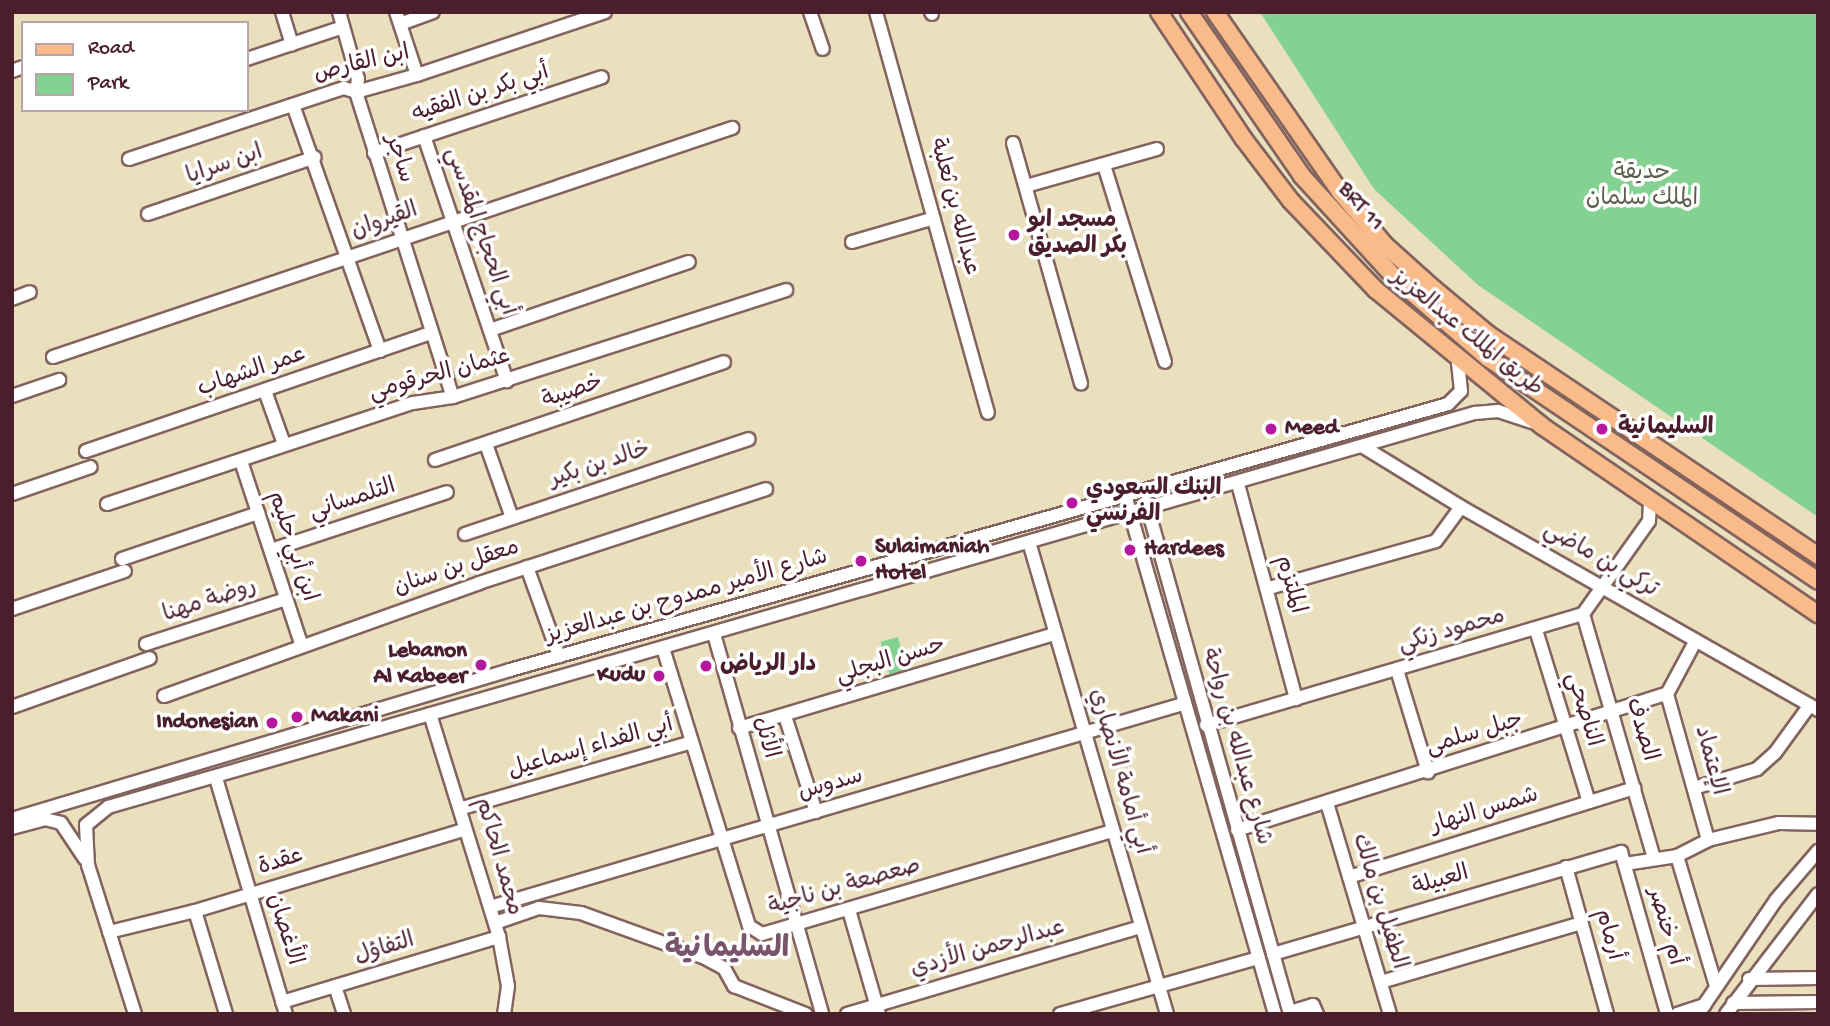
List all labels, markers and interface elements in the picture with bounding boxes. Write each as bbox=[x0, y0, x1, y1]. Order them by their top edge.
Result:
legend bbox=[21, 21, 248, 112]
text: Road bbox=[88, 37, 134, 62]
street label: ابن القارص bbox=[311, 41, 413, 89]
street label: أبي بكر بن الفقيه bbox=[409, 60, 553, 130]
text: Park bbox=[88, 72, 128, 97]
street label: ساجر bbox=[377, 131, 419, 187]
street label: عبدالله بن ثعلبة bbox=[921, 136, 985, 278]
street label: ابن سرايا bbox=[183, 140, 267, 192]
street label: أبي الحجاج المقدسي bbox=[437, 144, 521, 320]
park label: حديقة الملك سلمان bbox=[1586, 160, 1698, 214]
street label: BRT 11 bbox=[1331, 177, 1389, 237]
street label: القيروان bbox=[348, 198, 422, 246]
place label: مسجد ابو بكر الصديق bbox=[1028, 208, 1127, 262]
marker: مسجد ابو بكر الصديق bbox=[1006, 227, 1022, 243]
street label: طريق الملك عبدالعزيز bbox=[1384, 264, 1548, 404]
street label: عمر الشهاب bbox=[194, 342, 310, 404]
street label: عثمان الحرقومي bbox=[366, 344, 514, 408]
street label: خصيبة bbox=[539, 370, 607, 416]
place label: Meed bbox=[1285, 415, 1338, 443]
place label: السليمانية bbox=[1618, 415, 1714, 443]
marker: السليمانية bbox=[1592, 419, 1612, 439]
marker: Meed bbox=[1263, 421, 1279, 437]
street label: خالد بن بكير bbox=[546, 437, 654, 495]
street label: التلمساني bbox=[306, 474, 400, 528]
place label: البنك السعودي الفرنسي bbox=[1086, 476, 1221, 530]
street label: ابن أبي حليم bbox=[260, 488, 322, 606]
marker: البنك السعودي الفرنسي bbox=[1064, 495, 1080, 511]
street label: تركي بن ماضي bbox=[1538, 517, 1662, 605]
place label: Sulaimaniah Hotel bbox=[875, 534, 989, 588]
street label: معقل بن سنان bbox=[391, 535, 523, 603]
place label: Hardees bbox=[1144, 536, 1224, 564]
marker: Hardees bbox=[1122, 542, 1138, 558]
street label: شارع الأمير ممدوح بن عبدالعزيز bbox=[543, 544, 831, 652]
marker: Sulaimaniah Hotel bbox=[853, 553, 869, 569]
street label: الملتزم bbox=[1268, 553, 1310, 617]
street label: روضة مهنا bbox=[160, 574, 260, 630]
street label: محمود زنكي bbox=[1396, 604, 1508, 660]
street label: حسن البجلي bbox=[833, 632, 949, 692]
place label: Lebanon Al Kabeer bbox=[373, 638, 467, 692]
street label: شارع عبدالله بن رواحة bbox=[1194, 645, 1276, 849]
place label: دار الرياض bbox=[720, 652, 816, 680]
marker: Lebanon Al Kabeer bbox=[473, 657, 489, 673]
marker: دار الرياض bbox=[698, 658, 714, 674]
place label: Kudu bbox=[597, 662, 645, 690]
marker: Kudu bbox=[651, 668, 667, 684]
street label: الناصحي bbox=[1558, 670, 1606, 750]
street label: أبي أمامة الأنصاري bbox=[1081, 686, 1155, 858]
street label: الصدف bbox=[1618, 695, 1662, 765]
place label: Makani bbox=[311, 703, 379, 731]
street label: جبل سلمى bbox=[1423, 707, 1527, 763]
place label: Indonesian bbox=[156, 709, 258, 737]
marker: Makani bbox=[289, 709, 305, 725]
street label: أبي الفداء إسماعيل bbox=[505, 712, 677, 786]
street label: الأثل bbox=[745, 714, 783, 762]
marker: Indonesian bbox=[264, 715, 280, 731]
street label: الإعتماد bbox=[1687, 723, 1731, 799]
street label: سدوس bbox=[795, 764, 867, 808]
street label: شمس النهار bbox=[1428, 783, 1542, 841]
street label: محمد الحاكم bbox=[467, 795, 527, 919]
street label: الطفيل بن مالك bbox=[1344, 831, 1412, 973]
street label: عقدة bbox=[255, 843, 307, 883]
street label: صعصعة بن ناجية bbox=[766, 853, 924, 923]
street label: العبيلة bbox=[1410, 861, 1472, 903]
street label: أم خنصر bbox=[1640, 885, 1688, 969]
street label: الأغصان bbox=[259, 891, 307, 969]
street label: أرمام bbox=[1587, 906, 1627, 964]
street label: عبدالرحمن الأزدي bbox=[908, 915, 1068, 985]
street label: التفاؤل bbox=[352, 928, 418, 972]
district label: السليمانية bbox=[665, 933, 789, 969]

